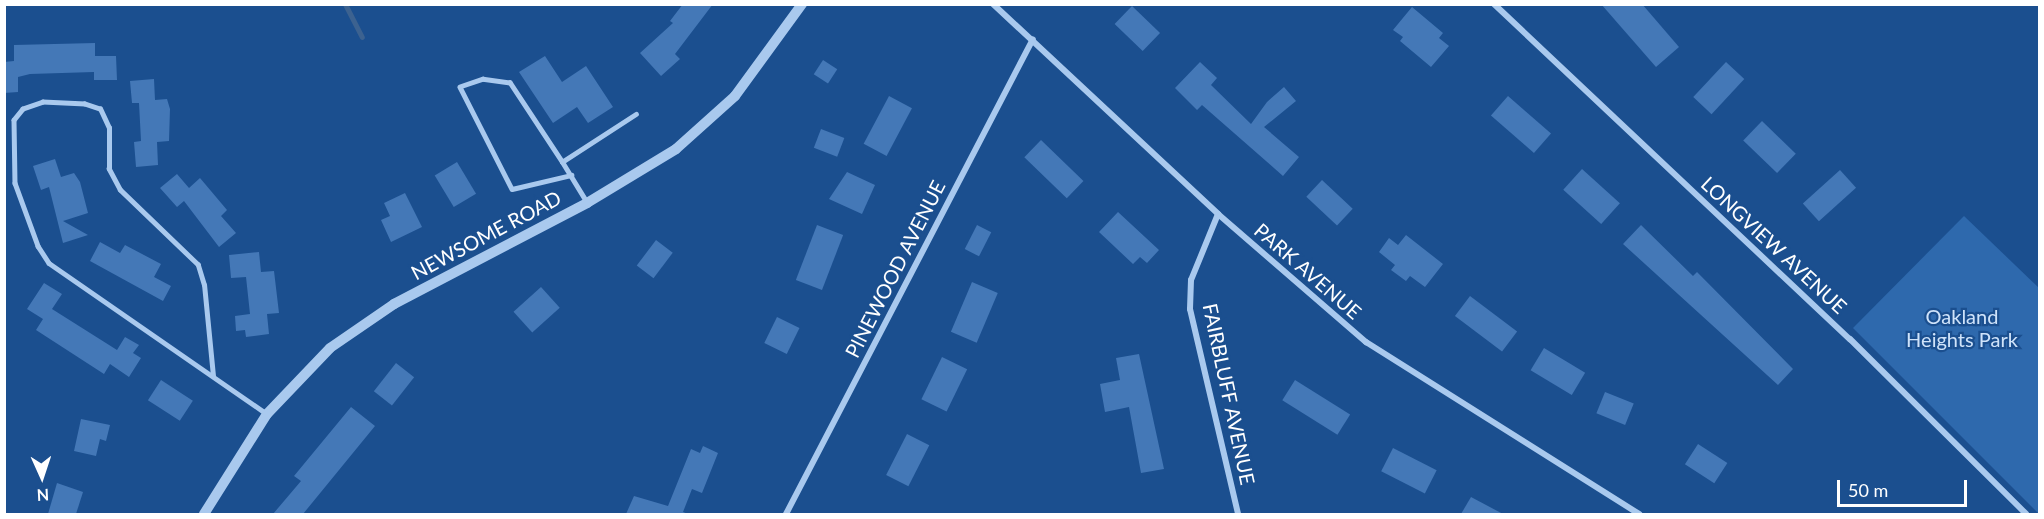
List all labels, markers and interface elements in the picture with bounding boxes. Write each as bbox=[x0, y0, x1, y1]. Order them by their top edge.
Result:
street label: LONGVIEW AVENUE bbox=[1696, 171, 1852, 319]
street label: PINEWOOD AVENUE bbox=[840, 176, 950, 362]
street label: NEWSOME ROAD bbox=[407, 185, 565, 285]
street label: PARK AVENUE bbox=[1249, 218, 1367, 324]
street label: FAIRBLUFF AVENUE bbox=[1198, 301, 1260, 487]
park label: Oakland Heights Park bbox=[1906, 304, 2018, 351]
north arrow bbox=[12, 447, 72, 507]
scale bar bbox=[1840, 468, 1970, 506]
text: 50 m bbox=[1848, 479, 1888, 501]
text: N bbox=[36, 486, 50, 505]

